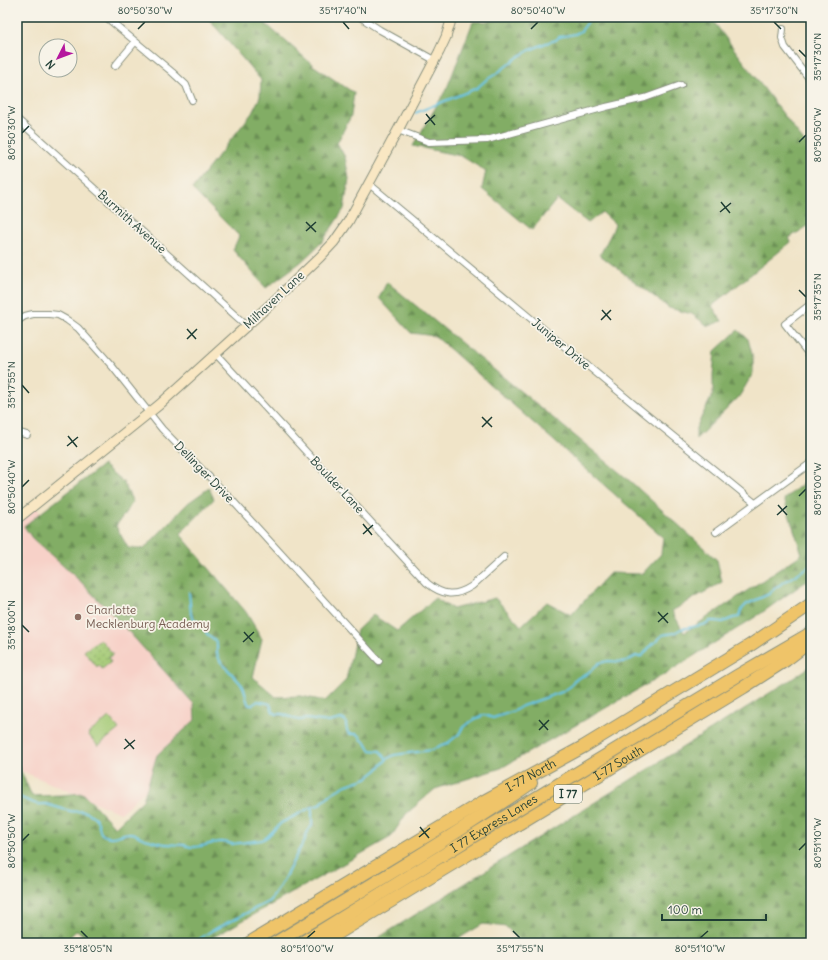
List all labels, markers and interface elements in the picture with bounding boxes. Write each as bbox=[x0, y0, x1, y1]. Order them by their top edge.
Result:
text: 80°50'30"W bbox=[118, 4, 172, 17]
text: 35°17'40"N bbox=[319, 4, 367, 17]
text: 80°50'40"W bbox=[511, 4, 565, 17]
text: 35°17'30"N bbox=[750, 4, 798, 17]
text: 35°17'30"N bbox=[811, 33, 824, 81]
north arrow bbox=[38, 38, 78, 78]
text: N bbox=[43, 57, 58, 72]
text: 80°50'30"W bbox=[5, 106, 18, 160]
text: 80°50'50"W bbox=[811, 108, 824, 162]
street label: Burmith Avenue bbox=[95, 187, 170, 256]
street label: Milhaven Lane bbox=[240, 268, 307, 332]
text: 35°17'35"N bbox=[811, 273, 824, 321]
street label: Juniper Drive bbox=[529, 315, 594, 373]
text: 35°17'55"N bbox=[5, 361, 18, 409]
street label: Dellinger Drive bbox=[171, 438, 237, 505]
street label: Boulder Lane bbox=[307, 453, 367, 516]
text: 80°50'40"W bbox=[5, 460, 18, 514]
text: 80°51'00"W bbox=[811, 463, 824, 515]
text: 35°18'00"N bbox=[5, 600, 18, 650]
place label: Charlotte Mecklenburg Academy bbox=[86, 602, 210, 631]
marker: Charlotte Mecklenburg Academy bbox=[73, 612, 83, 622]
street label: I-77 South bbox=[591, 742, 646, 783]
street label: I-77 North bbox=[503, 755, 558, 795]
road number: I 77 bbox=[554, 785, 582, 803]
street label: I 77 Express Lanes bbox=[447, 791, 540, 856]
text: 80°50'50"W bbox=[5, 814, 18, 868]
text: 80°51'10"W bbox=[811, 818, 824, 868]
scale bar bbox=[662, 896, 766, 922]
text: 100 m bbox=[668, 902, 702, 917]
text: 35°18'05"N bbox=[63, 942, 113, 955]
text: 80°51'00"W bbox=[281, 942, 333, 955]
text: 35°17'55"N bbox=[496, 942, 544, 955]
text: 80°51'10"W bbox=[675, 942, 725, 955]

